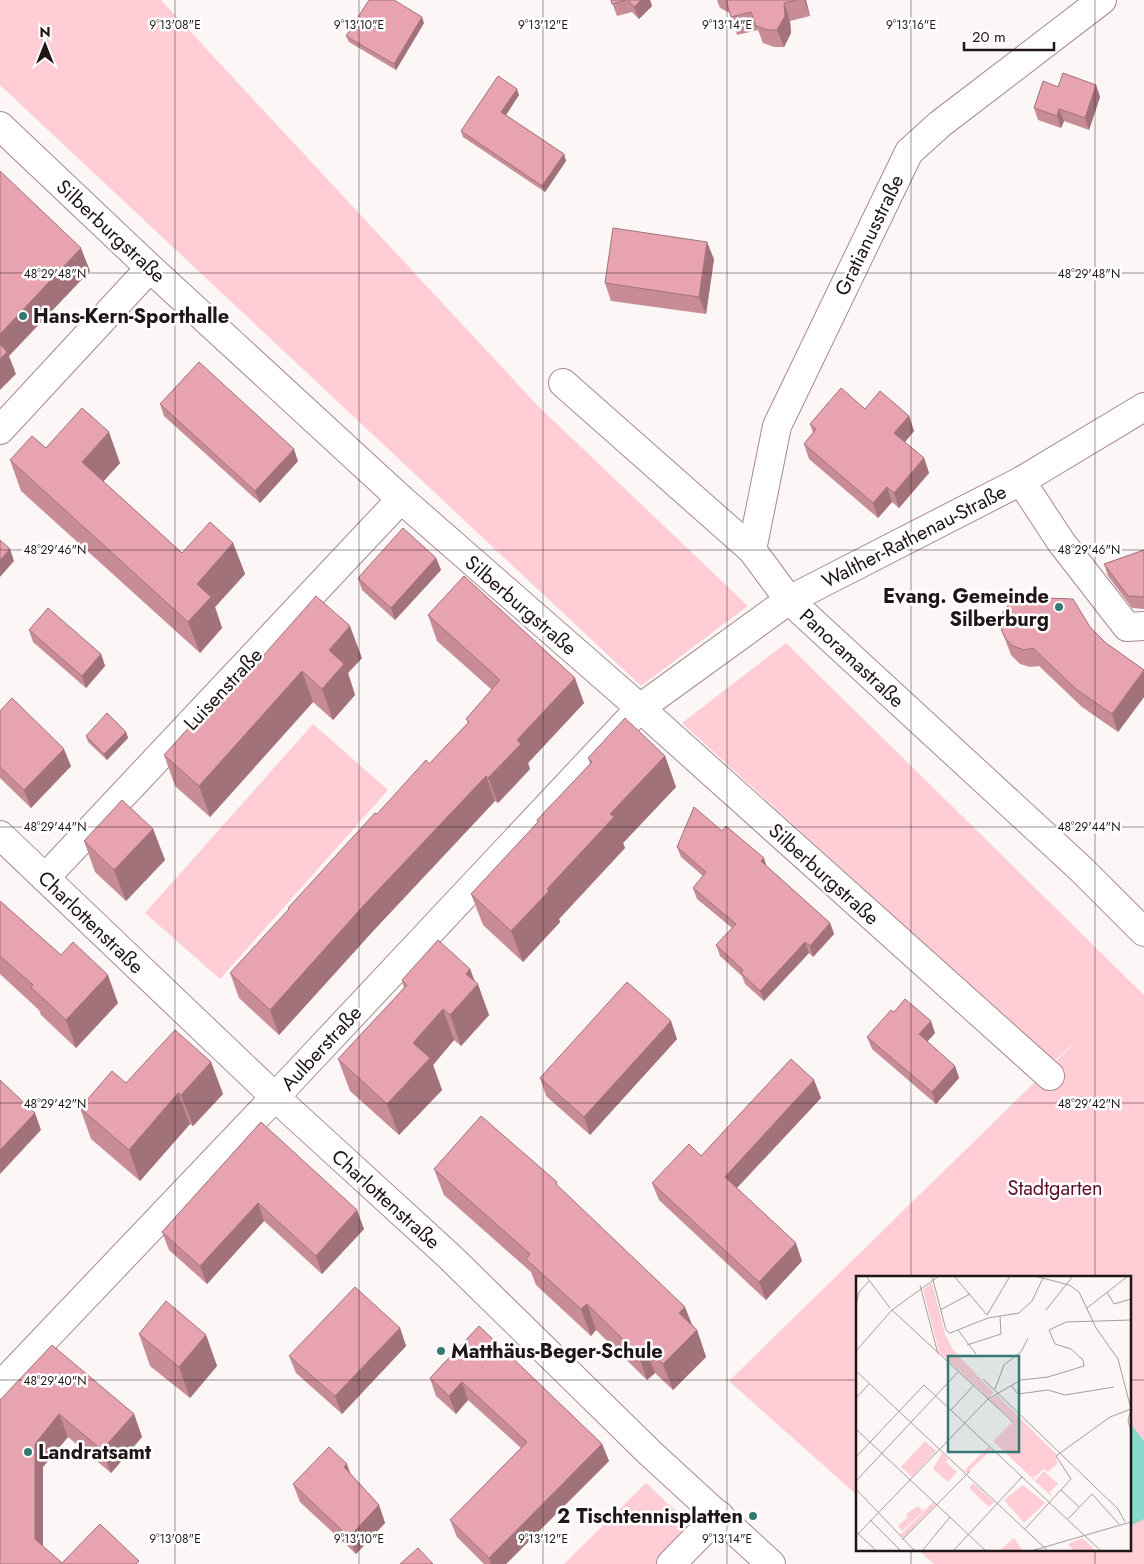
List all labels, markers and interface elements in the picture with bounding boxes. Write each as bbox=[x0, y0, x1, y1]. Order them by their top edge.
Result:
text: 9°13'08"E bbox=[149, 16, 201, 34]
text: 9°13'10"E bbox=[334, 16, 384, 34]
text: 9°13'12"E bbox=[518, 16, 568, 34]
text: 9°13'14"E bbox=[702, 16, 752, 34]
text: 9°13'16"E bbox=[886, 16, 936, 34]
north arrow bbox=[20, 20, 70, 70]
scale bar bbox=[964, 20, 1054, 52]
text: N bbox=[39, 22, 51, 42]
text: 20 m bbox=[972, 26, 1006, 48]
street label: Gratianusstraße bbox=[828, 170, 911, 301]
street label: Silberburgstraße bbox=[50, 173, 172, 290]
text: 48°29'48"N bbox=[24, 265, 86, 283]
text: 48°29'48"N bbox=[1058, 265, 1120, 283]
place label: Hans-Kern-Sporthalle bbox=[33, 302, 229, 331]
marker: Hans-Kern-Sporthalle bbox=[17, 310, 29, 322]
street label: Walther-Rathenau-Straße bbox=[817, 477, 1012, 596]
text: 48°29'46"N bbox=[24, 541, 86, 559]
text: 48°29'46"N bbox=[1058, 541, 1120, 559]
street label: Silberburgstraße bbox=[458, 548, 583, 662]
place label: Evang. Gemeinde Silberburg bbox=[883, 582, 1049, 634]
marker: Evang. Gemeinde Silberburg bbox=[1053, 601, 1065, 613]
street label: Panoramastraße bbox=[793, 602, 911, 715]
street label: Luisenstraße bbox=[177, 641, 269, 737]
street label: Silberburgstraße bbox=[762, 817, 885, 932]
text: 48°29'44"N bbox=[24, 818, 86, 836]
text: 48°29'44"N bbox=[1058, 818, 1120, 836]
street label: Charlottenstraße bbox=[31, 864, 150, 981]
street label: Aulberstraße bbox=[274, 999, 369, 1098]
text: 48°29'42"N bbox=[24, 1095, 86, 1113]
text: 48°29'42"N bbox=[1058, 1095, 1120, 1113]
street label: Charlottenstraße bbox=[325, 1143, 446, 1256]
park label: Stadtgarten bbox=[1007, 1174, 1103, 1203]
inset map bbox=[856, 1276, 1132, 1552]
place label: Matthäus-Beger-Schule bbox=[451, 1337, 663, 1366]
marker: Matthäus-Beger-Schule bbox=[435, 1345, 447, 1357]
text: 48°29'40"N bbox=[23, 1372, 87, 1390]
place label: Landratsamt bbox=[38, 1438, 152, 1467]
marker: Landratsamt bbox=[22, 1446, 34, 1458]
place label: 2 Tischtennisplatten bbox=[557, 1502, 743, 1531]
marker: 2 Tischtennisplatten bbox=[747, 1510, 759, 1522]
text: 9°13'08"E bbox=[149, 1530, 201, 1548]
text: 9°13'10"E bbox=[334, 1530, 384, 1548]
text: 9°13'12"E bbox=[518, 1530, 568, 1548]
text: 9°13'14"E bbox=[702, 1530, 752, 1548]

